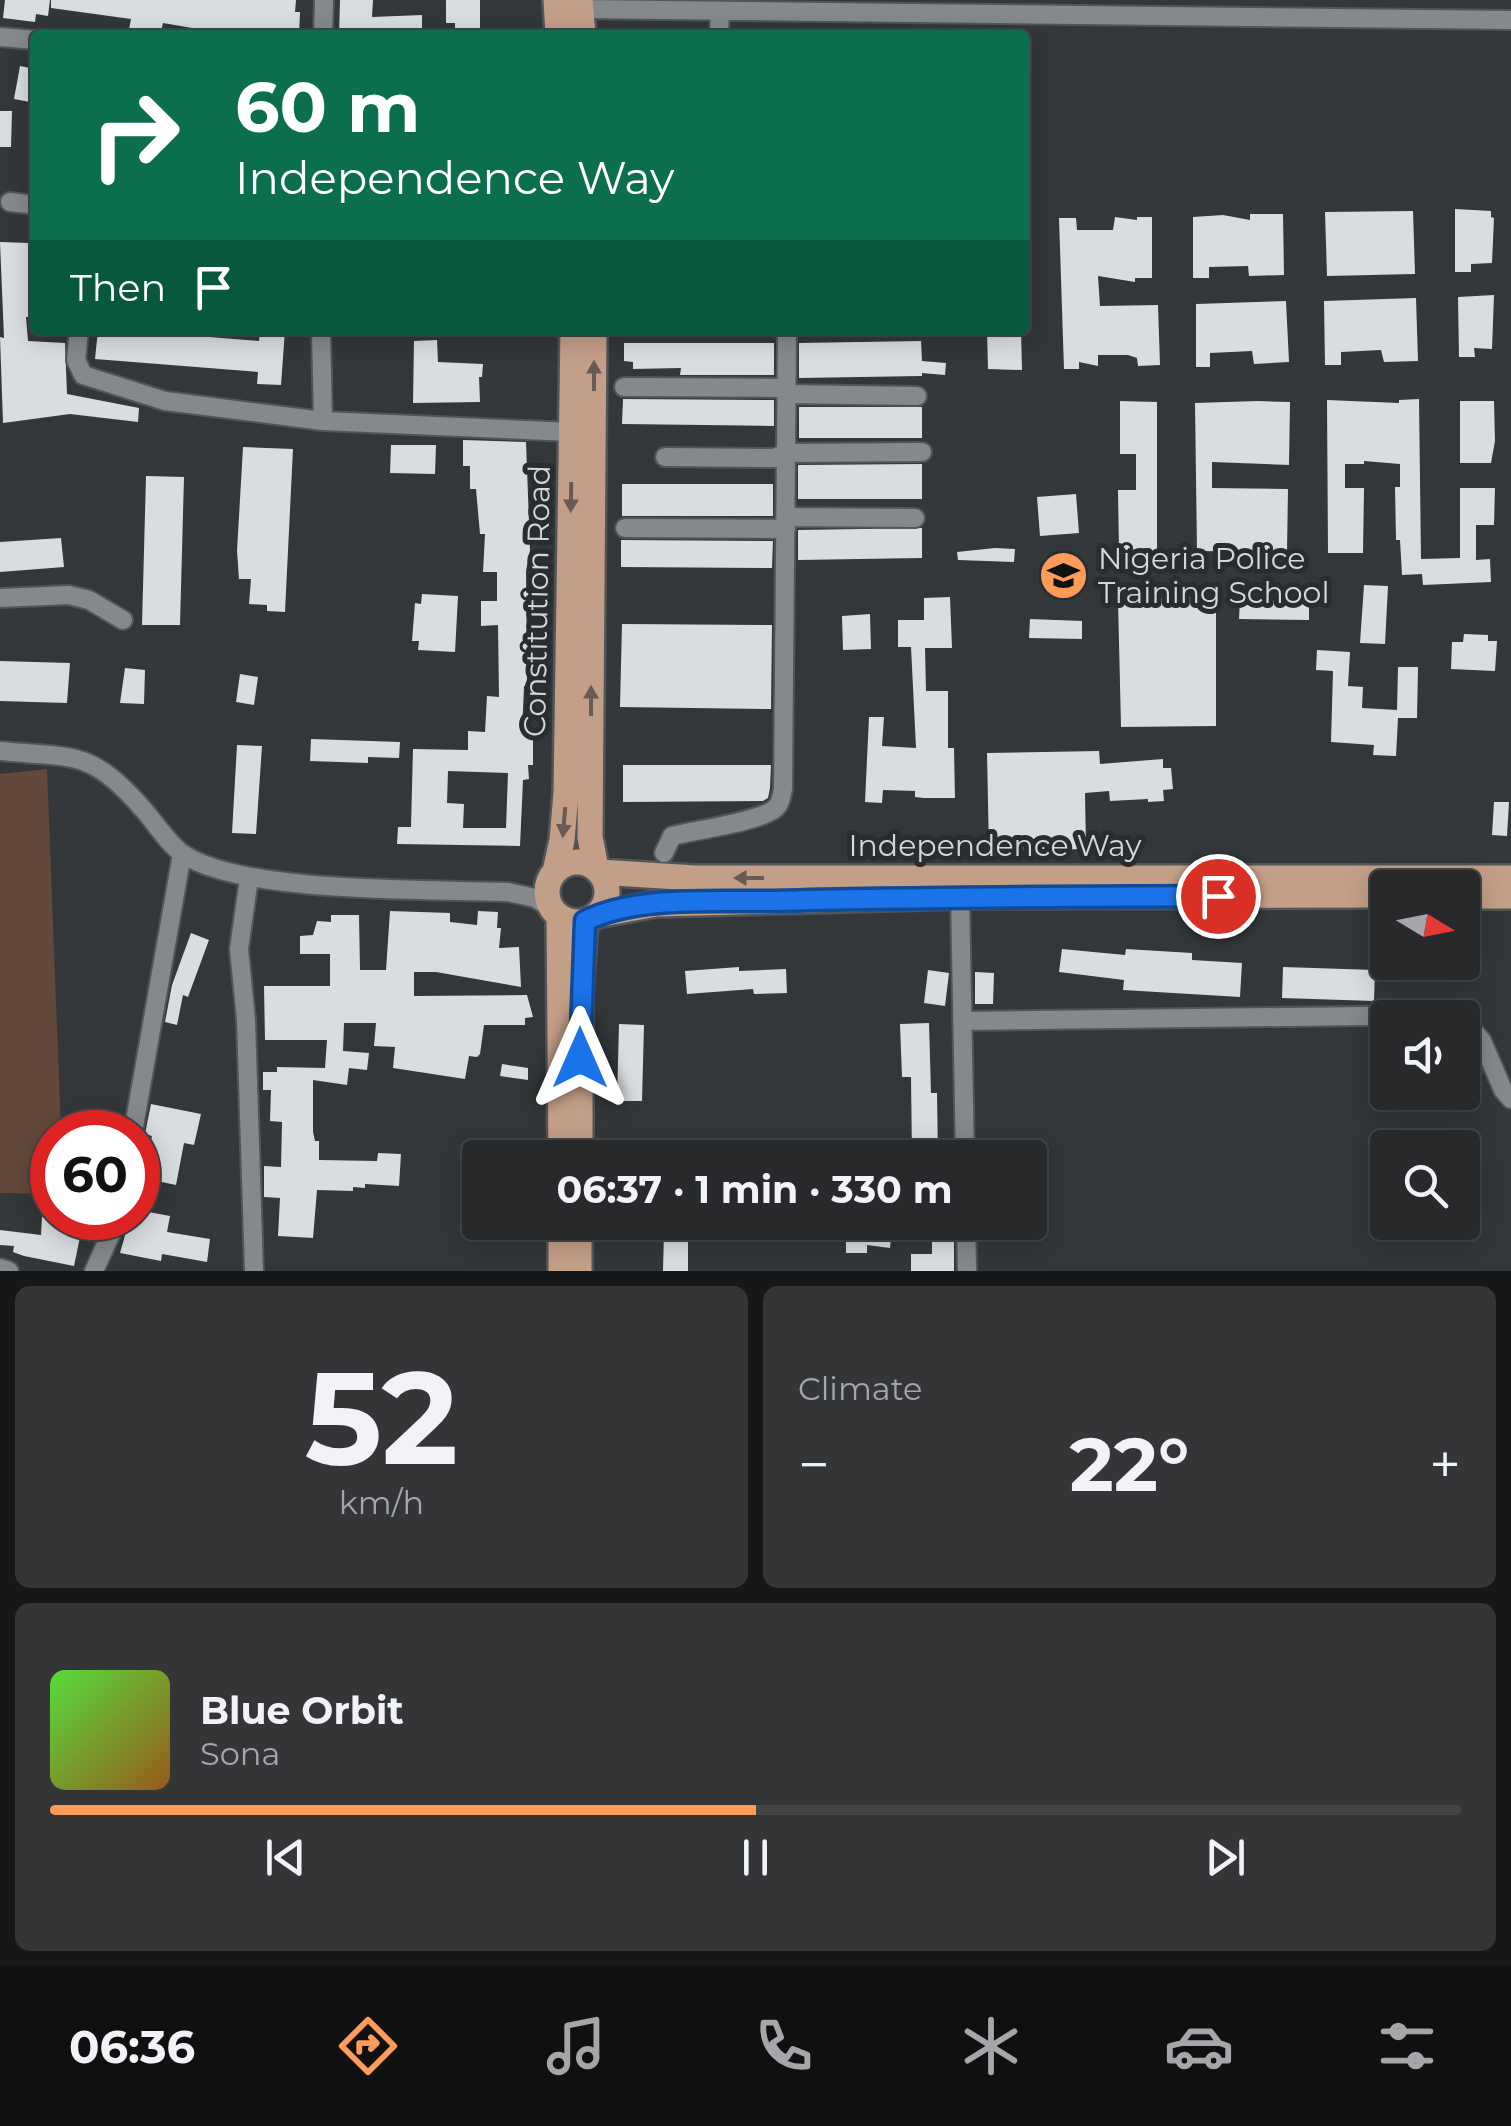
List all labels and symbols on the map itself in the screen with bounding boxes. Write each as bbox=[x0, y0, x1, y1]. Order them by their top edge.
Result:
one-way arrow bbox=[586, 360, 602, 392]
street label: Constitution Road bbox=[516, 465, 558, 737]
one-way arrow bbox=[563, 482, 579, 514]
place label: Nigeria Police Training School bbox=[1098, 540, 1330, 611]
school or university icon: Nigeria Police Training School bbox=[1037, 549, 1089, 601]
one-way arrow bbox=[583, 685, 599, 717]
one-way arrow bbox=[556, 807, 572, 839]
street label: Independence Way bbox=[849, 827, 1142, 864]
pin bbox=[1176, 854, 1261, 939]
one-way arrow bbox=[732, 870, 764, 886]
north arrow bbox=[1370, 870, 1480, 980]
position arrow bbox=[528, 1006, 632, 1110]
speed limit sign: 60 bbox=[30, 1110, 160, 1240]

